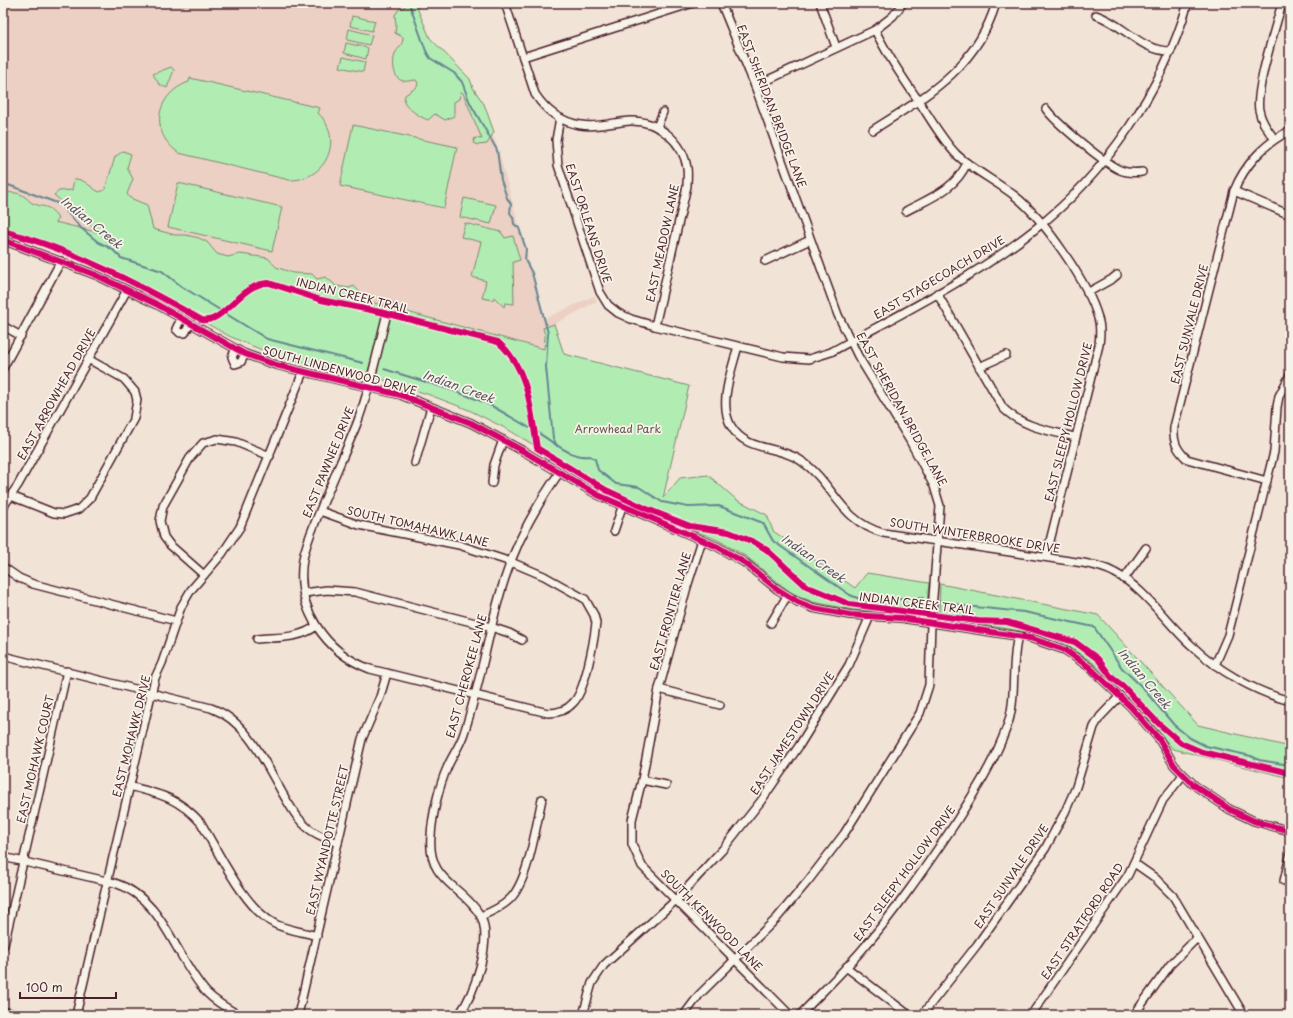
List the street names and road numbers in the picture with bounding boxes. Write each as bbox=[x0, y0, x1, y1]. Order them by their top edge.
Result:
street label: EAST SHERIDAN BRIDGE LANE bbox=[733, 22, 811, 190]
street label: EAST ORLEANS DRIVE bbox=[562, 161, 616, 285]
street label: EAST MEADOW LANE bbox=[641, 182, 683, 304]
street label: EAST STAGECOACH DRIVE bbox=[870, 231, 1008, 323]
street label: EAST SUNVALE DRIVE bbox=[1166, 262, 1212, 386]
street label: INDIAN CREEK TRAIL bbox=[295, 273, 412, 317]
street label: EAST ARROWHEAD DRIVE bbox=[13, 325, 99, 463]
street label: EAST SHERIDAN BRIDGE LANE bbox=[852, 329, 952, 489]
street label: EAST SLEEPY HOLLOW DRIVE bbox=[1040, 340, 1096, 504]
street label: SOUTH LINDENWOOD DRIVE bbox=[261, 341, 419, 399]
street label: EAST PAWNEE DRIVE bbox=[298, 404, 358, 520]
street label: SOUTH TOMAHAWK LANE bbox=[345, 501, 491, 551]
street label: SOUTH WINTERBROOKE DRIVE bbox=[889, 513, 1061, 557]
street label: EAST FRONTIER LANE bbox=[645, 550, 695, 672]
street label: INDIAN CREEK TRAIL bbox=[858, 587, 976, 619]
street label: EAST CHEROKEE LANE bbox=[441, 612, 491, 740]
street label: EAST JAMESTOWN DRIVE bbox=[746, 668, 838, 798]
street label: EAST MOHAWK DRIVE bbox=[108, 673, 154, 799]
street label: EAST MOHAWK COURT bbox=[12, 693, 58, 825]
street label: EAST WYANDOTTE STREET bbox=[301, 763, 353, 917]
street label: EAST SLEEPY HOLLOW DRIVE bbox=[849, 802, 959, 944]
street label: EAST SUNVALE DRIVE bbox=[970, 820, 1053, 932]
street label: EAST STRATFORD ROAD bbox=[1036, 859, 1128, 983]
street label: SOUTH KENWOOD LANE bbox=[657, 865, 767, 975]

